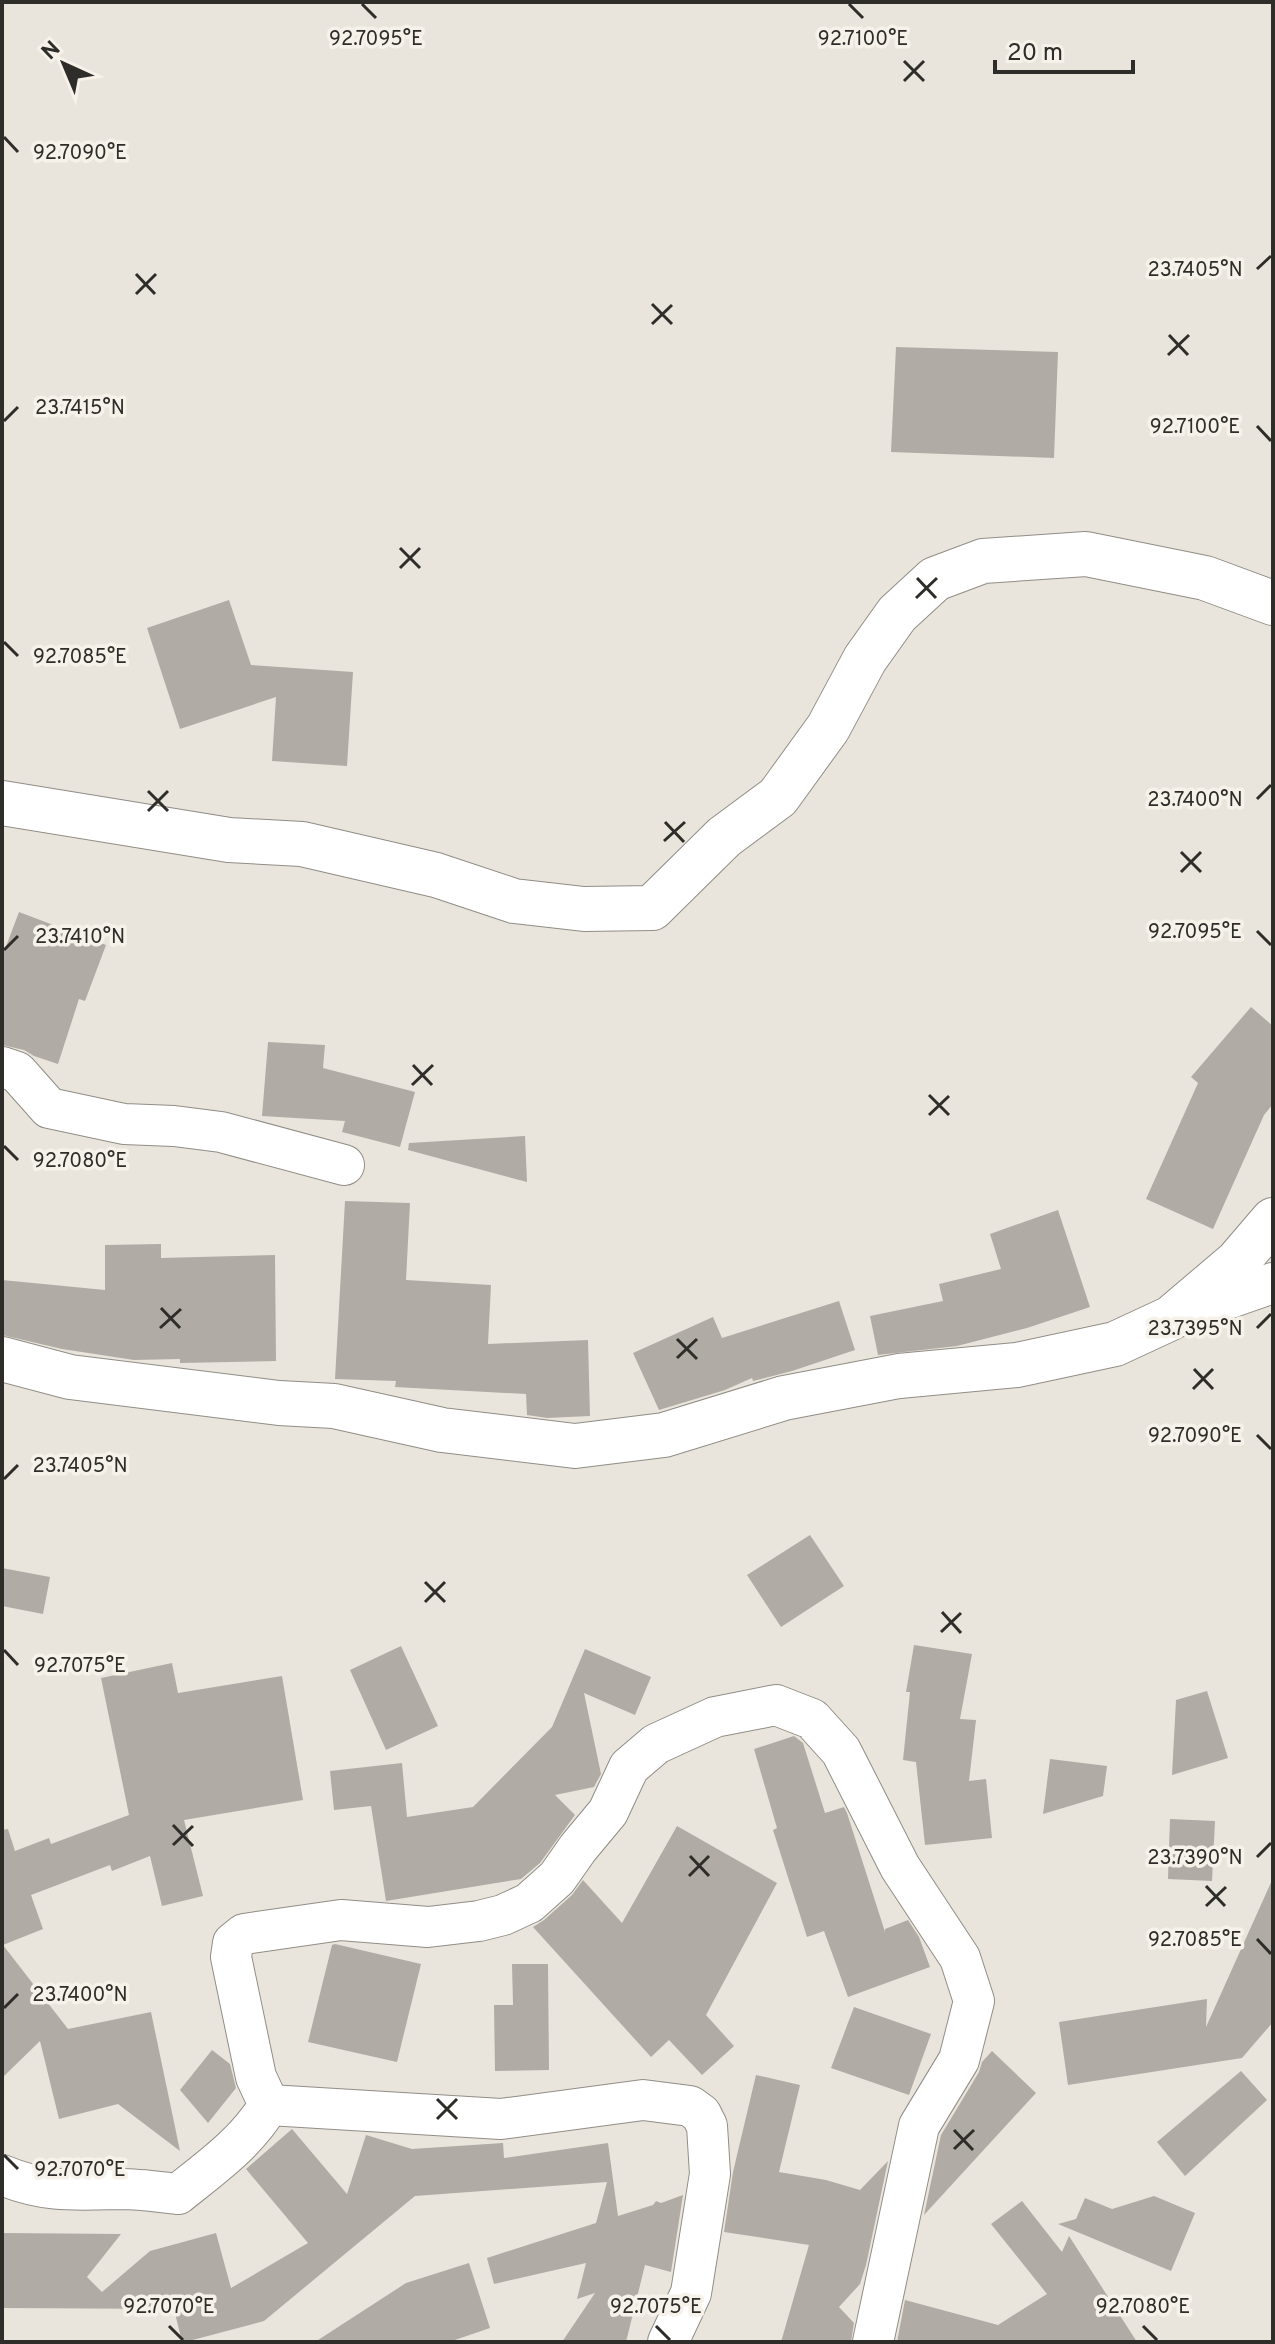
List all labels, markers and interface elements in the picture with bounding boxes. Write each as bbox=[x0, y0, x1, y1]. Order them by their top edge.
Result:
north arrow bbox=[24, 24, 104, 104]
scale bar bbox=[995, 24, 1133, 74]
text: 92.7095°E bbox=[329, 27, 423, 53]
text: 92.7100°E bbox=[818, 27, 908, 53]
text: N bbox=[37, 36, 67, 67]
text: 20 m bbox=[1007, 39, 1063, 69]
text: 92.7090°E bbox=[33, 141, 127, 167]
text: 23.7405°N bbox=[1147, 258, 1243, 284]
text: 23.7415°N bbox=[35, 396, 125, 422]
text: 92.7100°E bbox=[1150, 415, 1240, 441]
text: 92.7085°E bbox=[33, 645, 127, 671]
text: 23.7400°N bbox=[1147, 788, 1243, 814]
text: 92.7095°E bbox=[1148, 920, 1242, 946]
text: 23.7410°N bbox=[35, 925, 125, 951]
text: 92.7080°E bbox=[33, 1149, 127, 1175]
text: 23.7395°N bbox=[1147, 1317, 1243, 1343]
text: 92.7090°E bbox=[1148, 1424, 1242, 1450]
text: 23.7405°N bbox=[32, 1454, 128, 1480]
text: 92.7075°E bbox=[34, 1654, 126, 1680]
text: 23.7390°N bbox=[1147, 1846, 1243, 1872]
text: 92.7085°E bbox=[1148, 1928, 1242, 1954]
text: 23.7400°N bbox=[32, 1983, 128, 2009]
text: 92.7070°E bbox=[34, 2158, 126, 2184]
text: 92.7070°E bbox=[123, 2295, 215, 2321]
text: 92.7075°E bbox=[610, 2295, 702, 2321]
text: 92.7080°E bbox=[1096, 2295, 1190, 2321]

